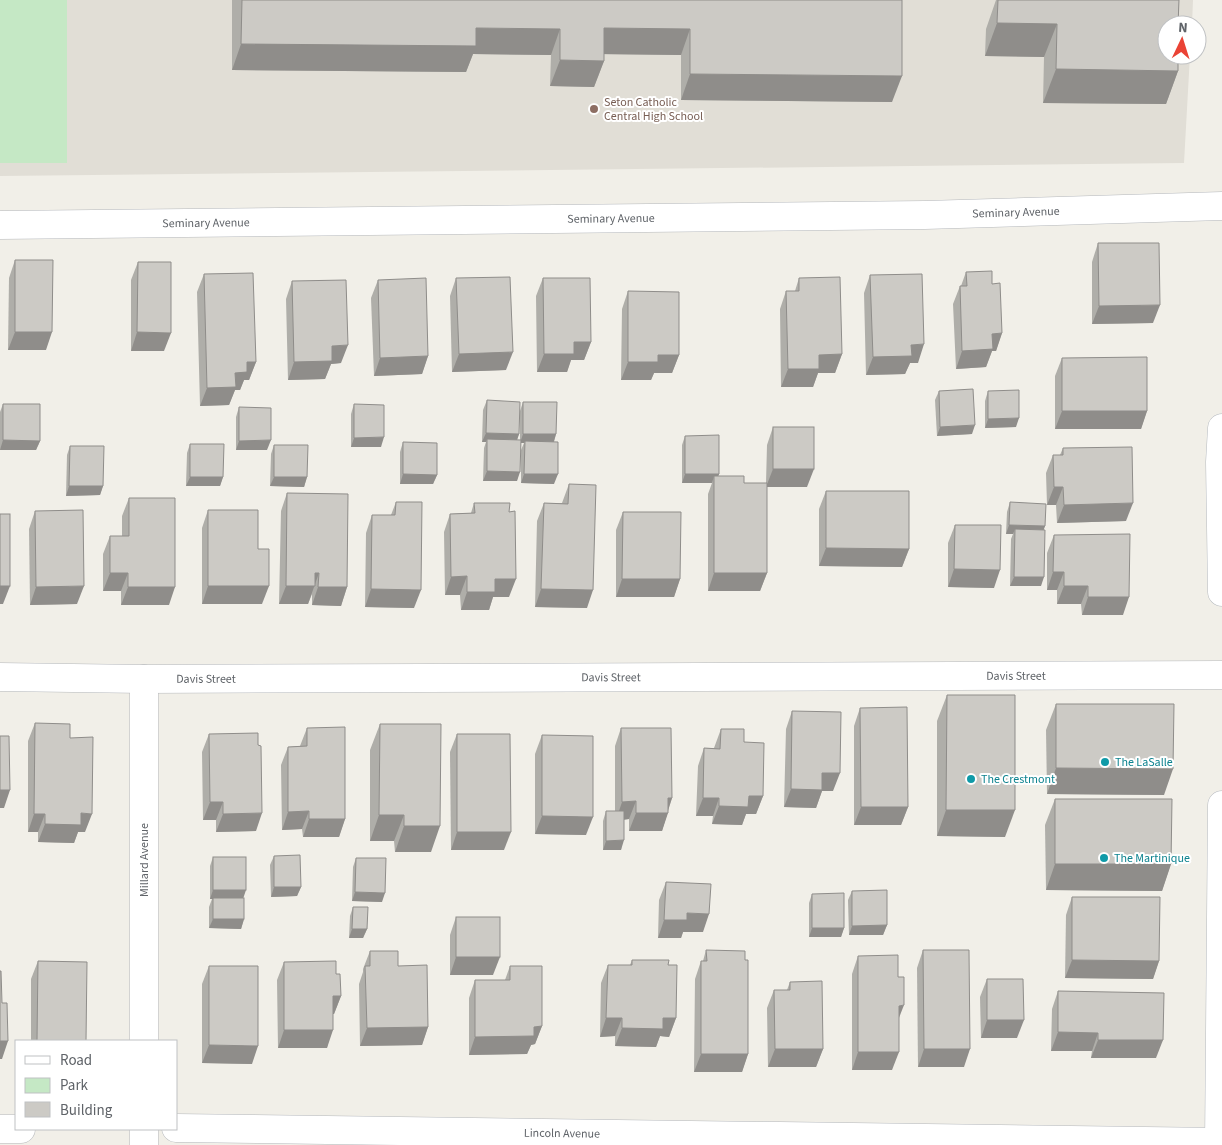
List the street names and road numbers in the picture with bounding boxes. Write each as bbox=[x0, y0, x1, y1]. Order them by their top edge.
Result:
street label: Seminary Avenue bbox=[972, 203, 1060, 223]
street label: Seminary Avenue bbox=[567, 210, 655, 228]
street label: Seminary Avenue bbox=[162, 214, 250, 232]
street label: Davis Street bbox=[986, 668, 1046, 685]
street label: Davis Street bbox=[581, 669, 641, 686]
street label: Davis Street bbox=[176, 671, 236, 688]
street label: Millard Avenue bbox=[136, 823, 153, 897]
street label: Lincoln Avenue bbox=[524, 1125, 600, 1143]

